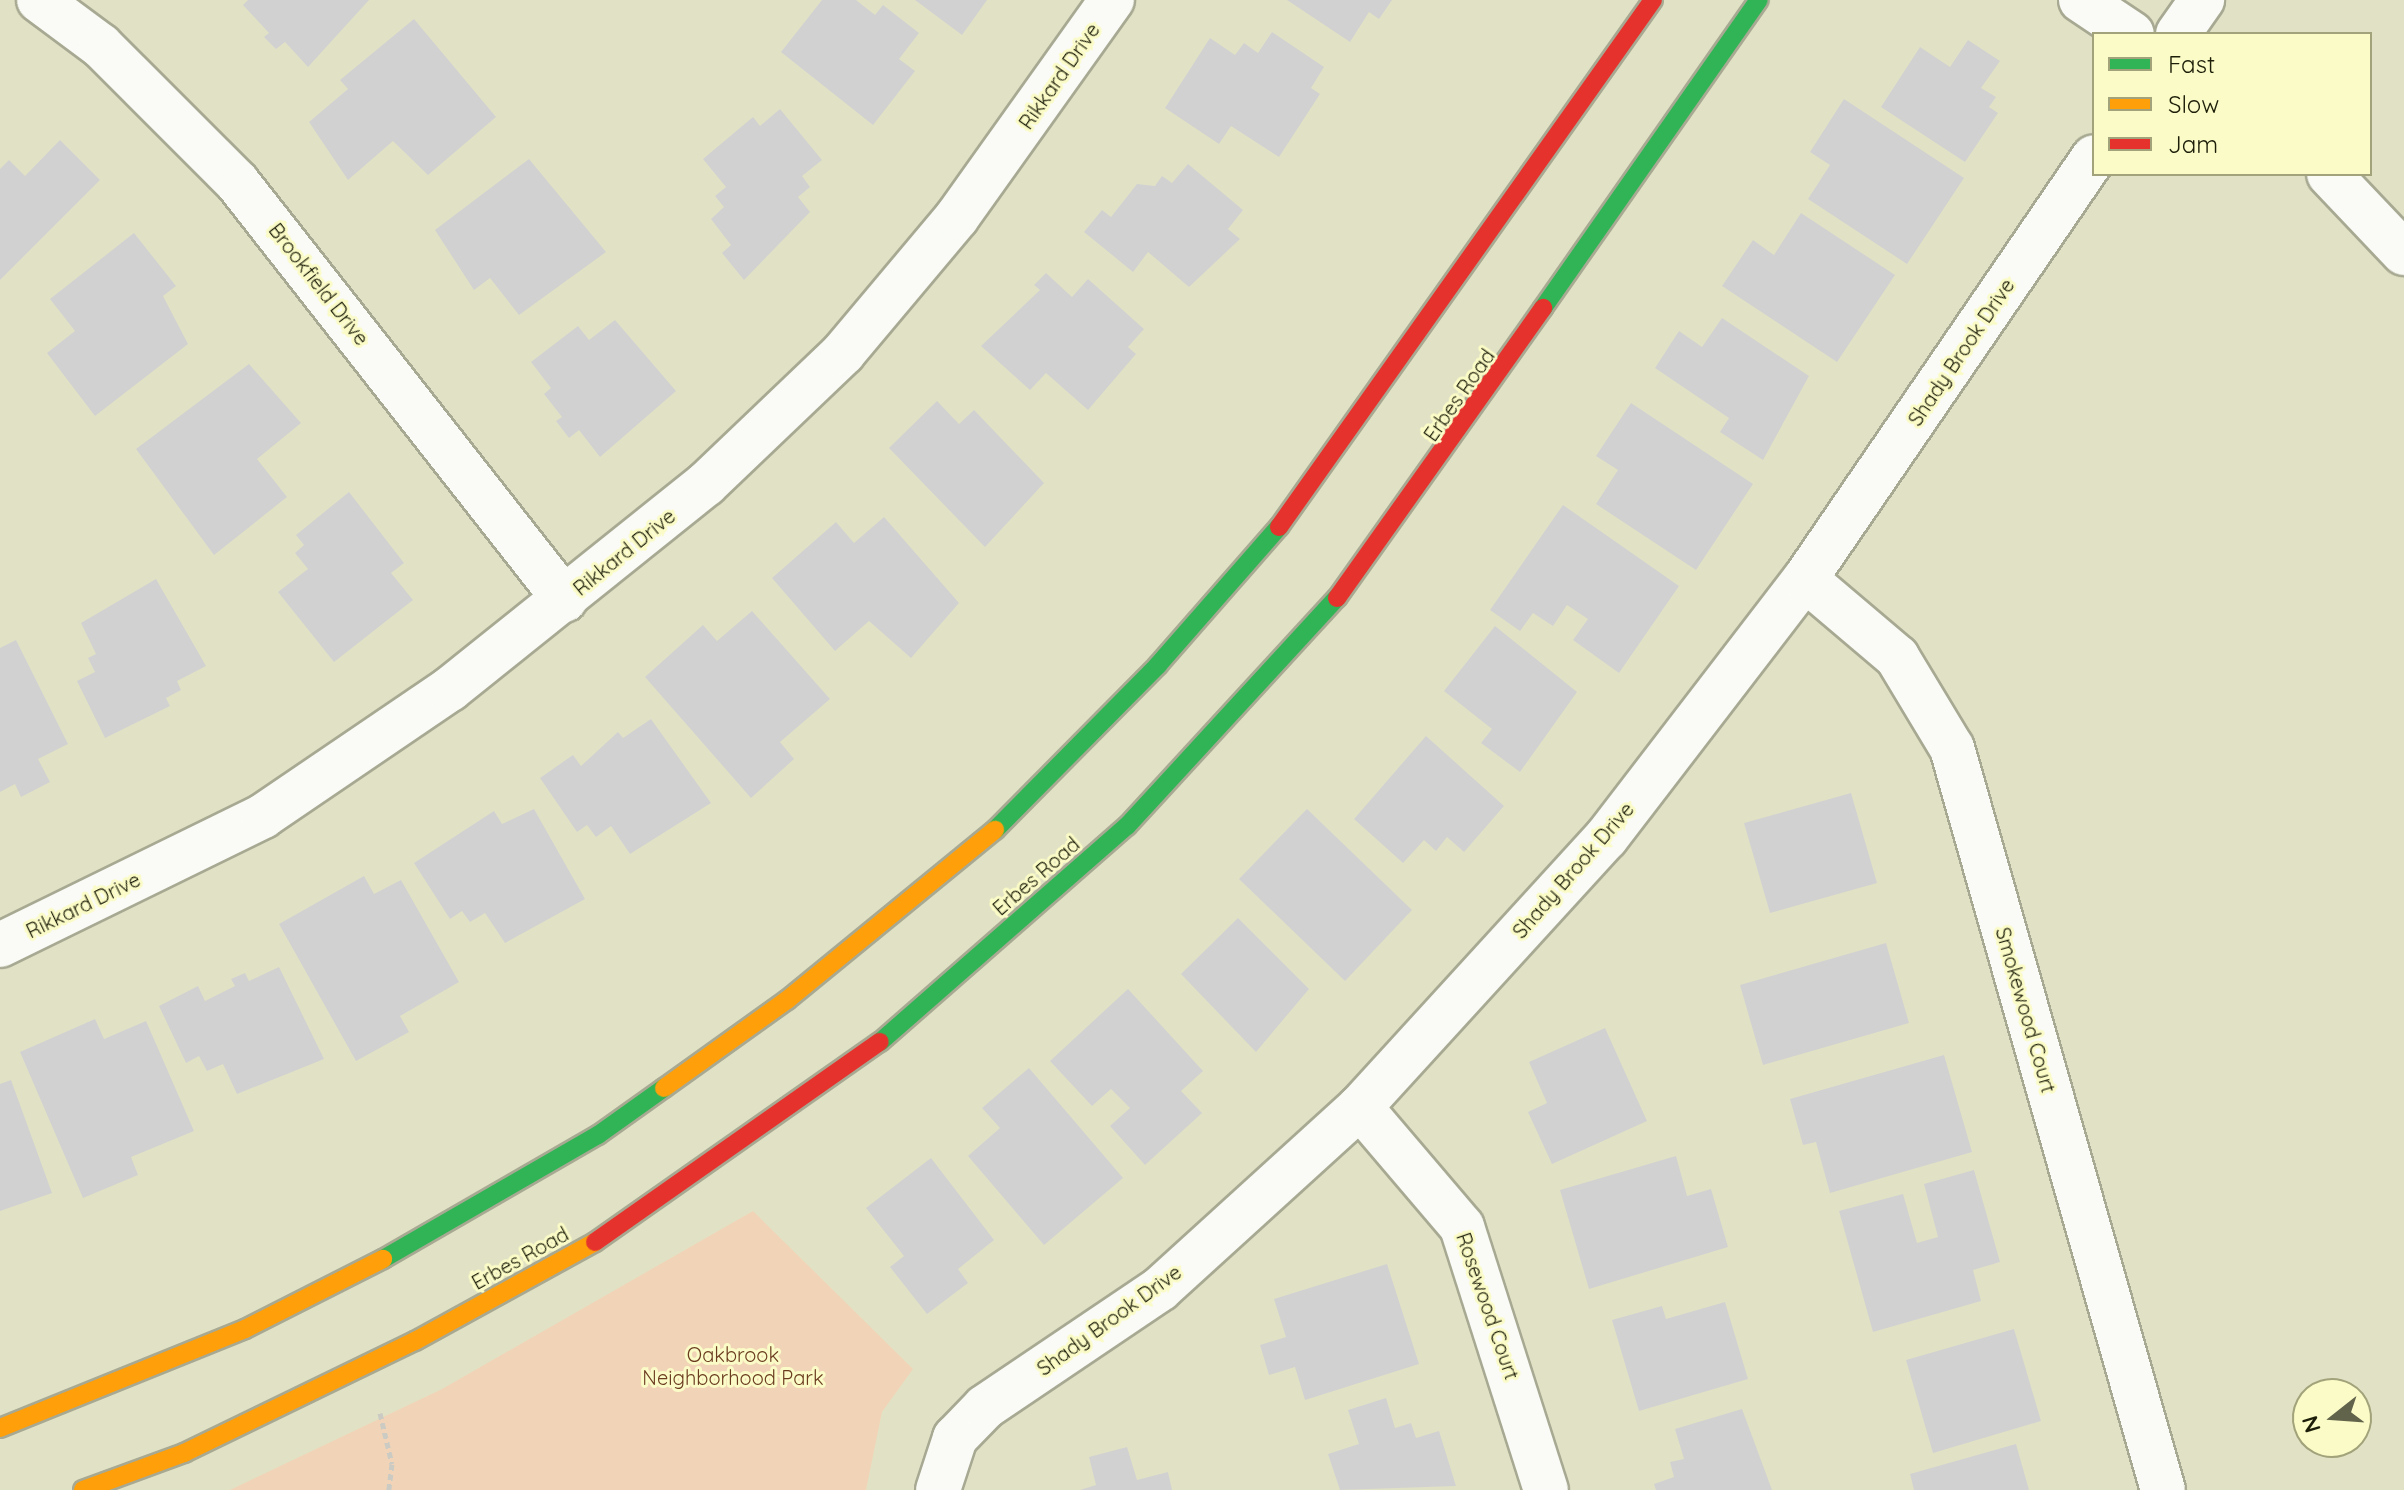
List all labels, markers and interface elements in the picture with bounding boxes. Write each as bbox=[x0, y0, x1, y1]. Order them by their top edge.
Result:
street label: Rikkard Drive bbox=[1014, 18, 1104, 134]
legend bbox=[2092, 32, 2372, 176]
text: Fast bbox=[2168, 49, 2215, 79]
text: Slow bbox=[2168, 89, 2219, 119]
text: Jam bbox=[2168, 129, 2218, 159]
street label: Brookfield Drive bbox=[264, 218, 374, 350]
street label: Shady Brook Drive bbox=[1903, 274, 2019, 430]
street label: Erbes Road bbox=[1419, 344, 1499, 446]
street label: Rikkard Drive bbox=[568, 504, 680, 600]
street label: Shady Brook Drive bbox=[1507, 797, 1639, 943]
street label: Erbes Road bbox=[988, 832, 1084, 920]
street label: Rikkard Drive bbox=[22, 867, 144, 943]
street label: Smokewood Court bbox=[1991, 925, 2061, 1095]
street label: Erbes Road bbox=[467, 1222, 573, 1294]
street label: Rosewood Court bbox=[1452, 1229, 1524, 1383]
street label: Shady Brook Drive bbox=[1032, 1260, 1186, 1380]
park label: Oakbrook Neighborhood Park bbox=[642, 1342, 824, 1389]
north arrow bbox=[2292, 1378, 2372, 1458]
text: N bbox=[2295, 1413, 2327, 1436]

